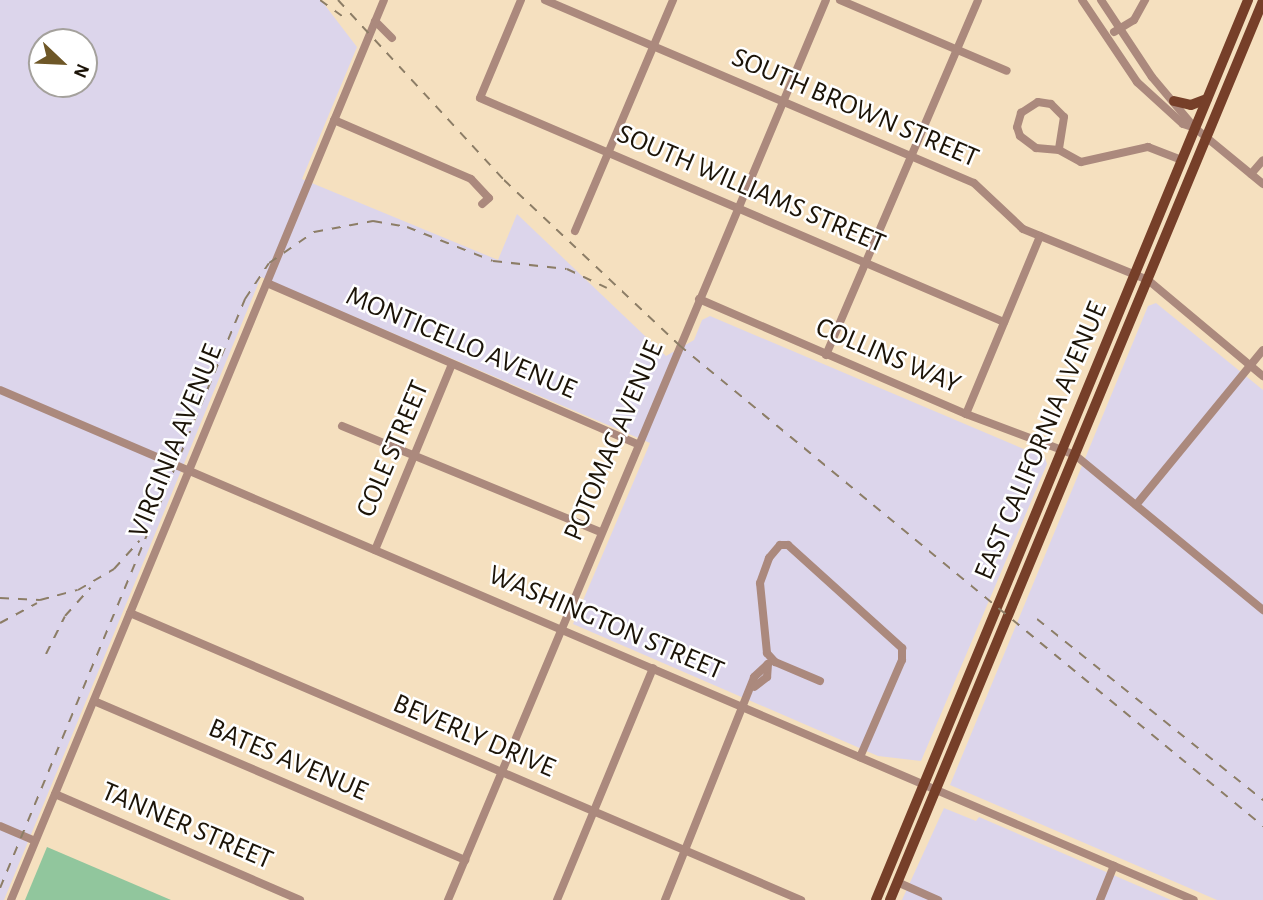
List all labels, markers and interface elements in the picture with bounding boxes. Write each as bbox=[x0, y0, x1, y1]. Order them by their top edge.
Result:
north arrow bbox=[28, 28, 98, 98]
street label: SOUTH BROWN STREET bbox=[726, 41, 984, 175]
text: N bbox=[70, 61, 92, 80]
street label: SOUTH WILLIAMS STREET bbox=[612, 117, 890, 261]
street label: MONTICELLO AVENUE bbox=[341, 279, 581, 407]
street label: EAST CALIFORNIA AVENUE bbox=[967, 297, 1115, 585]
street label: COLLINS WAY bbox=[811, 310, 965, 402]
street label: POTOMAC AVENUE bbox=[557, 336, 671, 546]
street label: VIRGINIA AVENUE bbox=[122, 340, 230, 542]
street label: COLE STREET bbox=[349, 376, 437, 522]
street label: WASHINGTON STREET bbox=[483, 558, 729, 688]
street label: BEVERLY DRIVE bbox=[388, 687, 560, 785]
street label: BATES AVENUE bbox=[203, 711, 373, 809]
street label: TANNER STREET bbox=[96, 775, 278, 877]

